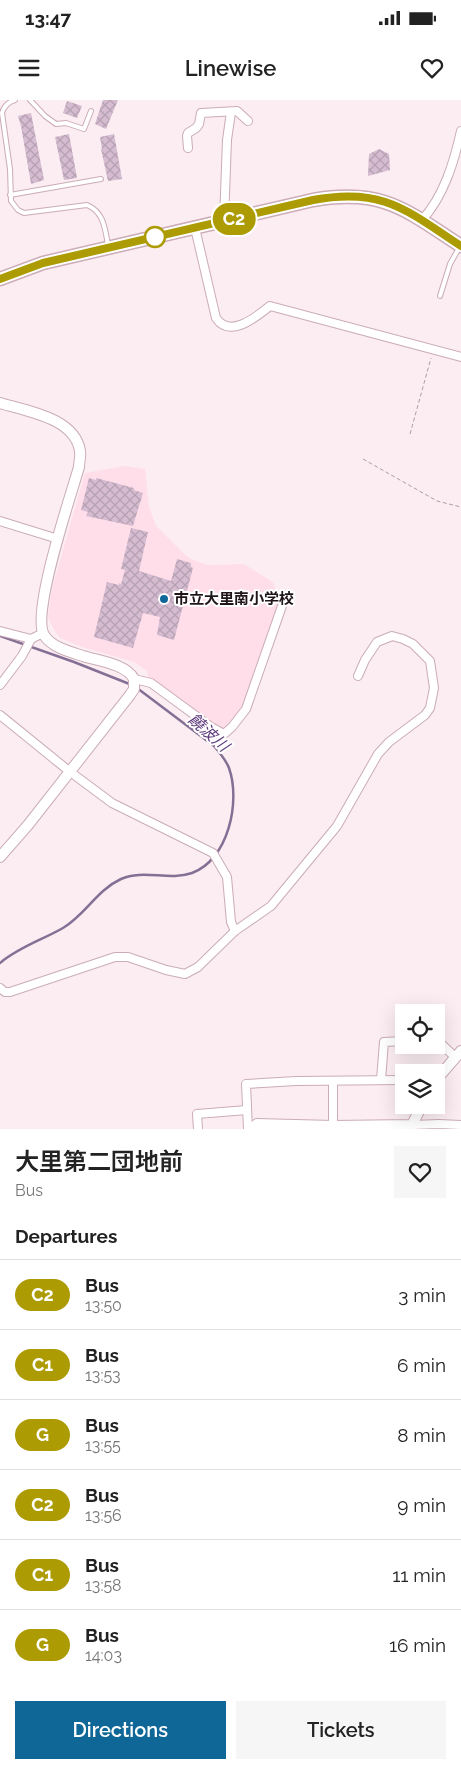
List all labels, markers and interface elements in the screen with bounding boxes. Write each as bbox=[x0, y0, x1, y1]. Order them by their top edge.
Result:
text: 13:47 bbox=[25, 7, 71, 29]
icon: menu bbox=[15, 54, 43, 82]
icon: heart bbox=[418, 54, 446, 82]
text: Linewise bbox=[185, 55, 276, 81]
line badge: C2 bbox=[212, 203, 256, 235]
text: C2 bbox=[223, 208, 245, 229]
unlabelled marker bbox=[144, 226, 166, 248]
place label: 市立大里南小学校 bbox=[174, 590, 294, 608]
marker: 市立大里南小学校 bbox=[158, 593, 170, 605]
water label: 饒波川 bbox=[184, 709, 234, 757]
map controls bbox=[395, 1004, 445, 1114]
button: locate bbox=[395, 1004, 445, 1054]
button: layers bbox=[395, 1064, 445, 1114]
button: heart bbox=[394, 1146, 446, 1198]
text: 大里第二団地前 bbox=[15, 1147, 183, 1176]
text: Bus bbox=[15, 1181, 43, 1200]
text: Departures bbox=[15, 1225, 117, 1247]
text: Bus bbox=[85, 1274, 119, 1296]
text: C2 bbox=[31, 1284, 54, 1305]
text: 3 min bbox=[398, 1284, 446, 1306]
text: 13:50 bbox=[85, 1296, 122, 1315]
text: Bus bbox=[85, 1344, 119, 1366]
text: C1 bbox=[32, 1354, 53, 1375]
text: 6 min bbox=[397, 1354, 446, 1376]
text: 13:53 bbox=[85, 1366, 121, 1385]
text: Bus bbox=[85, 1414, 119, 1436]
text: G bbox=[36, 1424, 49, 1445]
text: 8 min bbox=[397, 1424, 446, 1446]
text: 13:55 bbox=[85, 1436, 121, 1455]
text: Bus bbox=[85, 1484, 119, 1506]
text: C2 bbox=[31, 1494, 54, 1515]
text: 9 min bbox=[397, 1494, 446, 1516]
text: 13:56 bbox=[85, 1506, 122, 1525]
text: Bus bbox=[85, 1554, 119, 1576]
text: C1 bbox=[32, 1564, 53, 1585]
text: 11 min bbox=[392, 1564, 446, 1586]
text: 13:58 bbox=[85, 1576, 122, 1595]
text: Bus bbox=[85, 1624, 119, 1646]
text: G bbox=[36, 1634, 49, 1655]
text: 16 min bbox=[389, 1634, 446, 1656]
text: 14:03 bbox=[85, 1646, 122, 1665]
button: Directions bbox=[15, 1701, 226, 1759]
button: Tickets bbox=[236, 1701, 446, 1759]

